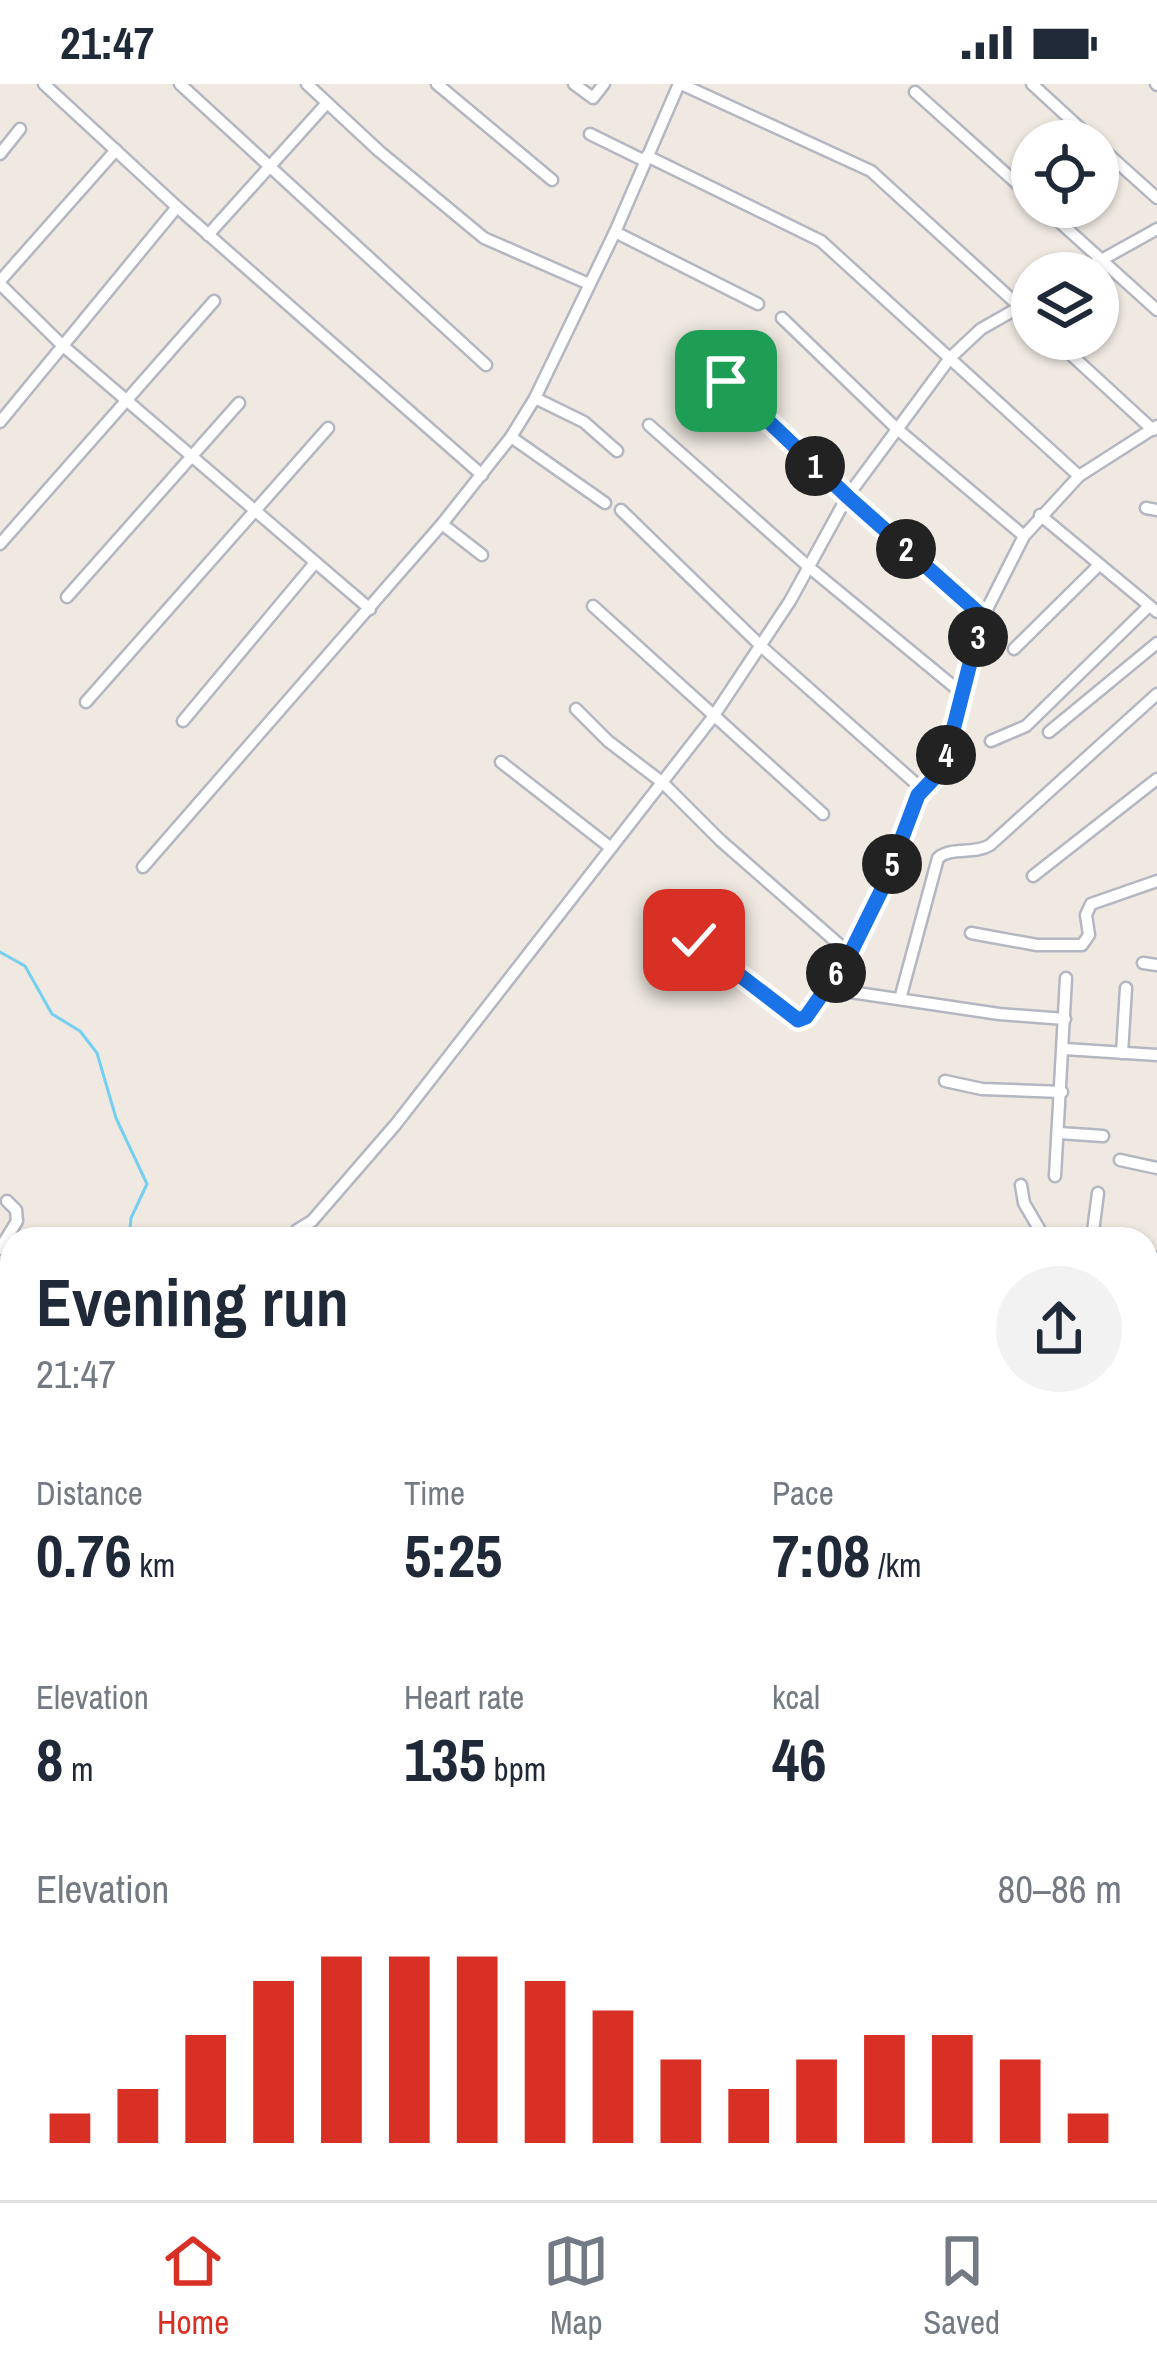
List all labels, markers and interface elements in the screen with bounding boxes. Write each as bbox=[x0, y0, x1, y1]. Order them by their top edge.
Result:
text: 21:47 bbox=[60, 12, 154, 73]
map controls bbox=[1011, 120, 1119, 360]
button: locate bbox=[1011, 120, 1119, 228]
button: layers bbox=[1011, 252, 1119, 360]
pin bbox=[675, 330, 777, 432]
icon: arrive bbox=[693, 348, 759, 414]
pin: 1 bbox=[785, 436, 845, 496]
text: 1 bbox=[807, 444, 823, 488]
pin: 2 bbox=[876, 519, 936, 579]
text: 2 bbox=[898, 527, 914, 571]
pin: 3 bbox=[948, 607, 1008, 667]
text: 3 bbox=[970, 615, 986, 659]
pin: 4 bbox=[916, 725, 976, 785]
text: 4 bbox=[938, 733, 954, 777]
pin: 5 bbox=[862, 834, 922, 894]
text: 5 bbox=[884, 842, 900, 886]
pin bbox=[643, 889, 745, 991]
icon: check bbox=[661, 907, 727, 973]
pin: 6 bbox=[806, 943, 866, 1003]
text: 6 bbox=[828, 951, 844, 995]
text: Evening run bbox=[36, 1258, 349, 1347]
button: share bbox=[996, 1266, 1122, 1392]
text: 21:47 bbox=[36, 1348, 116, 1400]
text: Distance bbox=[36, 1471, 143, 1515]
text: Time bbox=[404, 1471, 465, 1515]
text: Pace bbox=[772, 1471, 834, 1515]
text: 0.76 bbox=[36, 1515, 132, 1596]
text: 5:25 bbox=[404, 1515, 502, 1596]
text: 7:08 bbox=[772, 1515, 870, 1596]
text: km bbox=[132, 1543, 175, 1587]
text: /km bbox=[870, 1543, 922, 1587]
text: Elevation bbox=[36, 1675, 149, 1719]
text: Heart rate bbox=[404, 1675, 524, 1719]
text: kcal bbox=[772, 1675, 820, 1719]
text: 8 bbox=[36, 1719, 63, 1800]
text: 135 bbox=[404, 1719, 486, 1800]
text: 46 bbox=[772, 1719, 827, 1800]
text: m bbox=[63, 1747, 93, 1791]
text: bpm bbox=[486, 1747, 546, 1791]
text: Elevation bbox=[36, 1863, 169, 1915]
text: 80–86 m bbox=[998, 1863, 1122, 1915]
tab: Home bbox=[157, 2228, 229, 2344]
tab: Map bbox=[543, 2228, 609, 2344]
tab: Saved bbox=[923, 2228, 1000, 2344]

